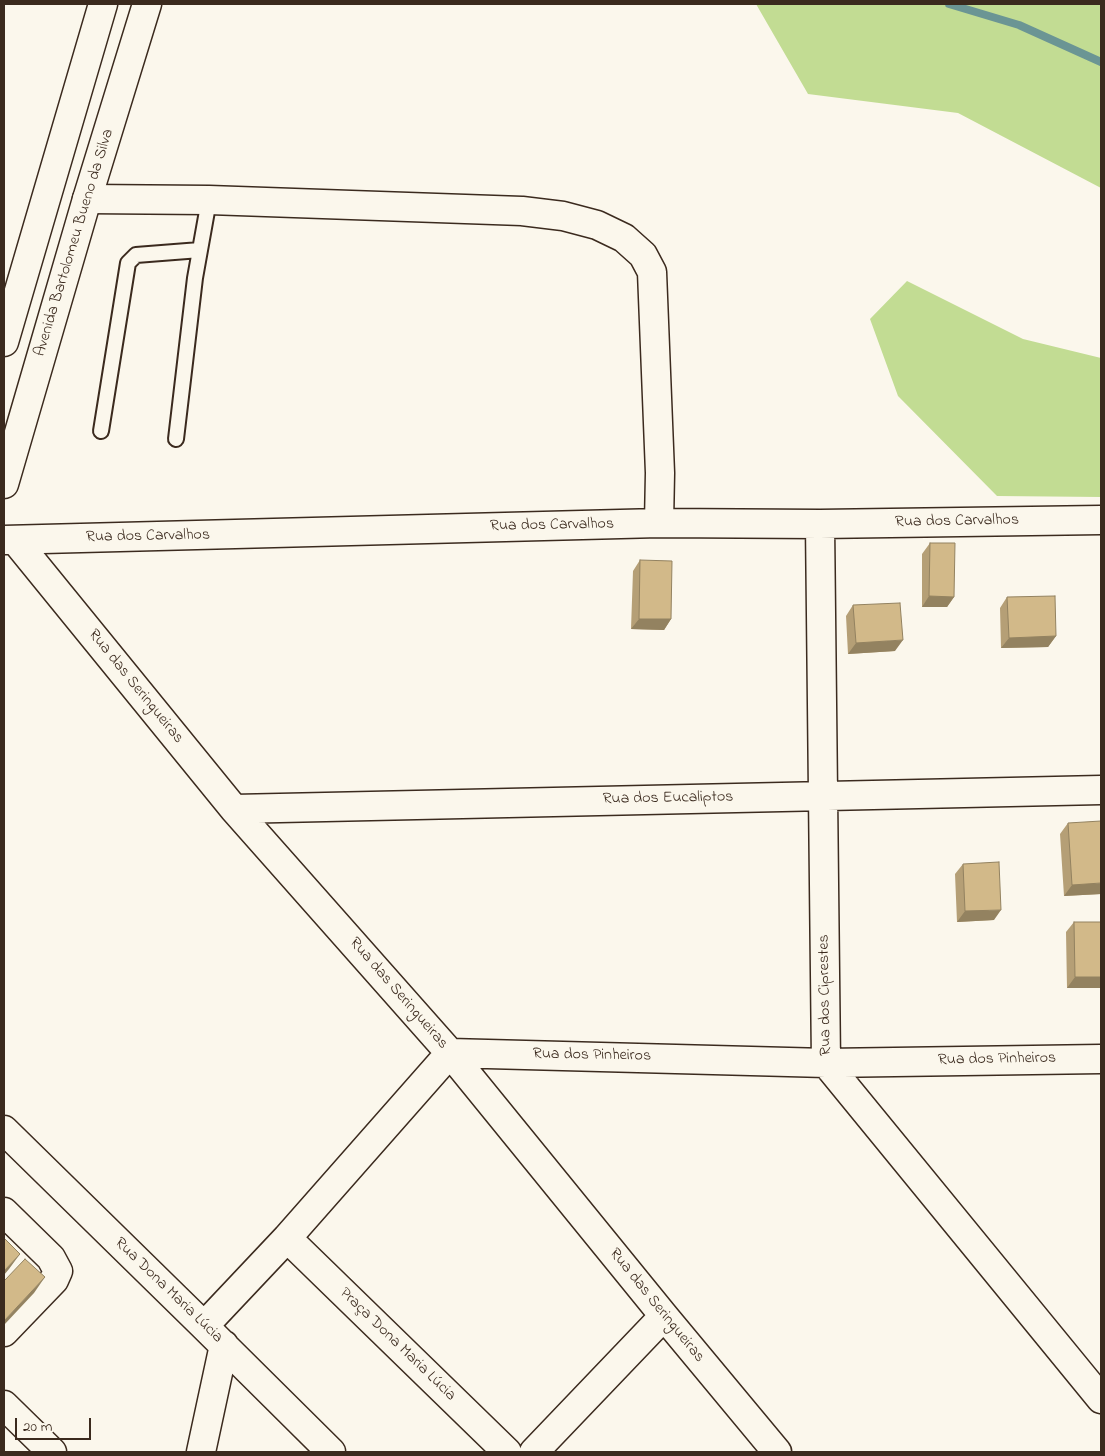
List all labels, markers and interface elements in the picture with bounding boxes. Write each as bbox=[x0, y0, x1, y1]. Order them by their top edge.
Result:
street label: Avenida Bartolomeu Bueno da Silva bbox=[31, 127, 119, 359]
street label: Rua dos Carvalhos bbox=[895, 511, 1019, 533]
street label: Rua dos Carvalhos bbox=[490, 515, 614, 537]
street label: Rua dos Carvalhos bbox=[86, 526, 210, 548]
street label: Rua das Seringueiras bbox=[83, 626, 187, 748]
street label: Rua dos Eucaliptos bbox=[602, 788, 734, 810]
street label: Rua das Seringueiras bbox=[344, 934, 452, 1054]
street label: Rua dos Ciprestes bbox=[815, 934, 837, 1056]
street label: Rua dos Pinheiros bbox=[533, 1045, 651, 1067]
street label: Rua dos Pinheiros bbox=[938, 1049, 1056, 1071]
street label: Rua Dona Maria Lúcia bbox=[110, 1234, 226, 1348]
street label: Rua das Seringueiras bbox=[604, 1245, 708, 1367]
street label: Praça Dona Maria Lúcia bbox=[335, 1284, 459, 1406]
scale bar bbox=[18, 1408, 94, 1440]
text: 20 m bbox=[23, 1416, 52, 1438]

